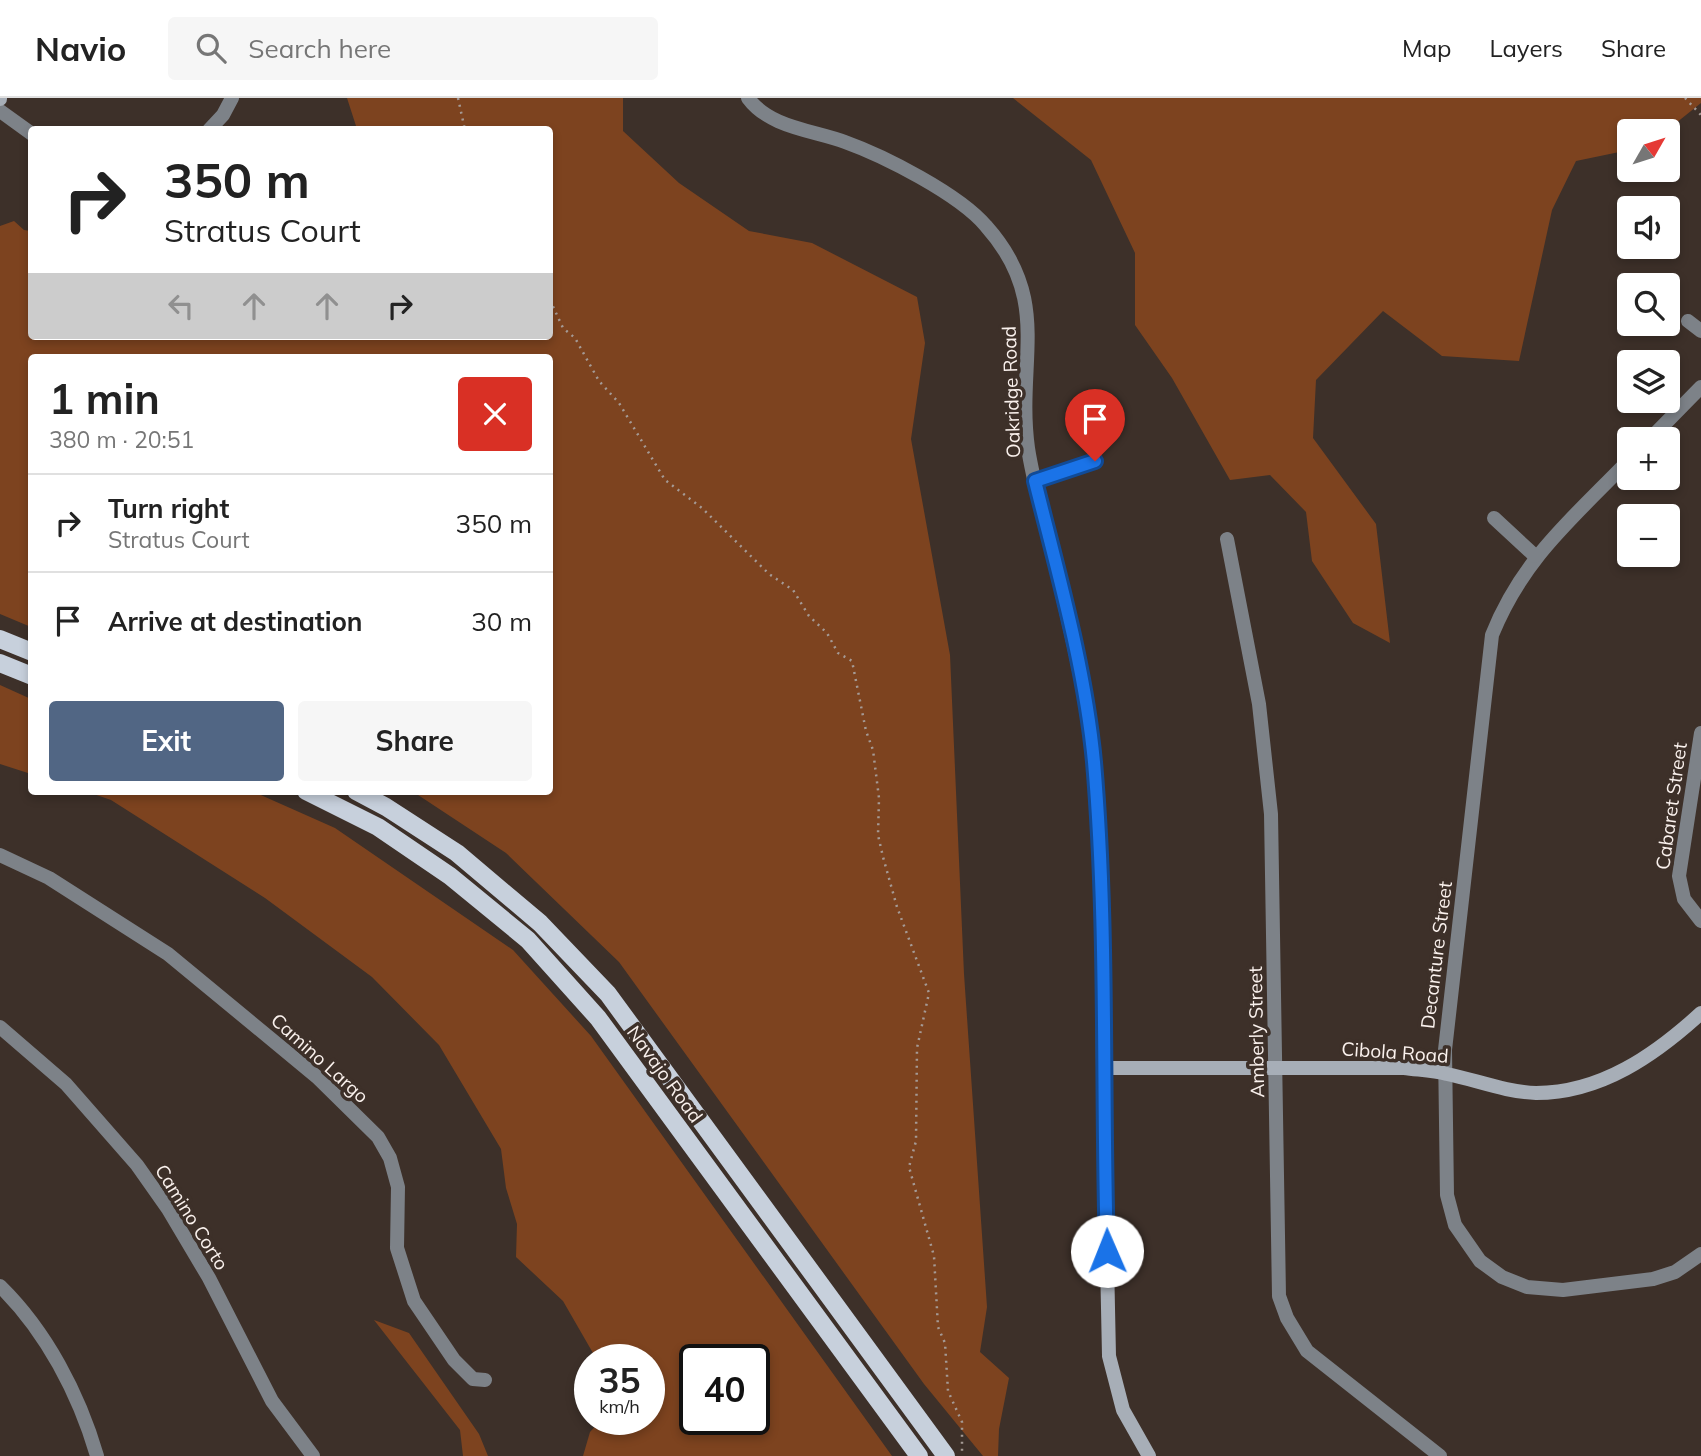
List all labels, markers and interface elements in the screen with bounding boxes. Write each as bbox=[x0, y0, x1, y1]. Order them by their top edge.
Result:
search box bbox=[168, 17, 658, 80]
text: Navio bbox=[35, 28, 126, 69]
icon: search bbox=[192, 29, 230, 67]
text: Search here bbox=[248, 32, 391, 65]
text: Map bbox=[1402, 33, 1451, 63]
text: Layers bbox=[1489, 33, 1563, 63]
text: Share bbox=[1601, 33, 1666, 63]
north arrow bbox=[1617, 119, 1680, 182]
map controls bbox=[1617, 119, 1680, 567]
text: 350 m bbox=[164, 149, 310, 210]
icon: right bbox=[49, 154, 140, 245]
button: sound bbox=[1617, 196, 1680, 259]
text: Stratus Court bbox=[164, 210, 361, 250]
button: search bbox=[1617, 273, 1680, 336]
icon: left bbox=[162, 287, 200, 325]
icon: ahead bbox=[235, 287, 273, 325]
icon: ahead bbox=[308, 287, 346, 325]
icon: right bbox=[381, 287, 419, 325]
street label: Oakridge Road bbox=[997, 326, 1025, 458]
button: layers bbox=[1617, 350, 1680, 413]
text: 1 min bbox=[49, 372, 160, 425]
button: close bbox=[458, 377, 532, 451]
pin bbox=[1065, 389, 1125, 461]
icon: arrive bbox=[1076, 400, 1114, 438]
text: 380 m · 20:51 bbox=[49, 425, 194, 454]
button: + bbox=[1617, 427, 1680, 490]
text: Turn right bbox=[108, 492, 229, 525]
icon: right bbox=[49, 504, 87, 542]
button: − bbox=[1617, 504, 1680, 567]
text: 350 m bbox=[456, 507, 532, 540]
text: Stratus Court bbox=[108, 525, 249, 554]
icon: arrive bbox=[49, 602, 87, 640]
text: Arrive at destination bbox=[108, 605, 363, 638]
text: 30 m bbox=[471, 605, 532, 638]
button: Exit bbox=[49, 701, 284, 781]
button: Share bbox=[298, 701, 532, 781]
street label: Cabaret Street bbox=[1650, 741, 1692, 871]
street label: Decanture Street bbox=[1415, 879, 1457, 1030]
street label: Amberly Street bbox=[1243, 966, 1269, 1098]
street label: Camino Largo bbox=[266, 1008, 374, 1108]
street label: Navajo Road bbox=[622, 1021, 708, 1127]
street label: Cibola Road bbox=[1341, 1036, 1449, 1068]
street label: Camino Corto bbox=[150, 1160, 234, 1274]
position arrow bbox=[1070, 1214, 1144, 1288]
speed limit sign: 40 bbox=[679, 1344, 770, 1435]
text: 35 bbox=[598, 1358, 641, 1402]
text: km/h bbox=[599, 1395, 640, 1418]

